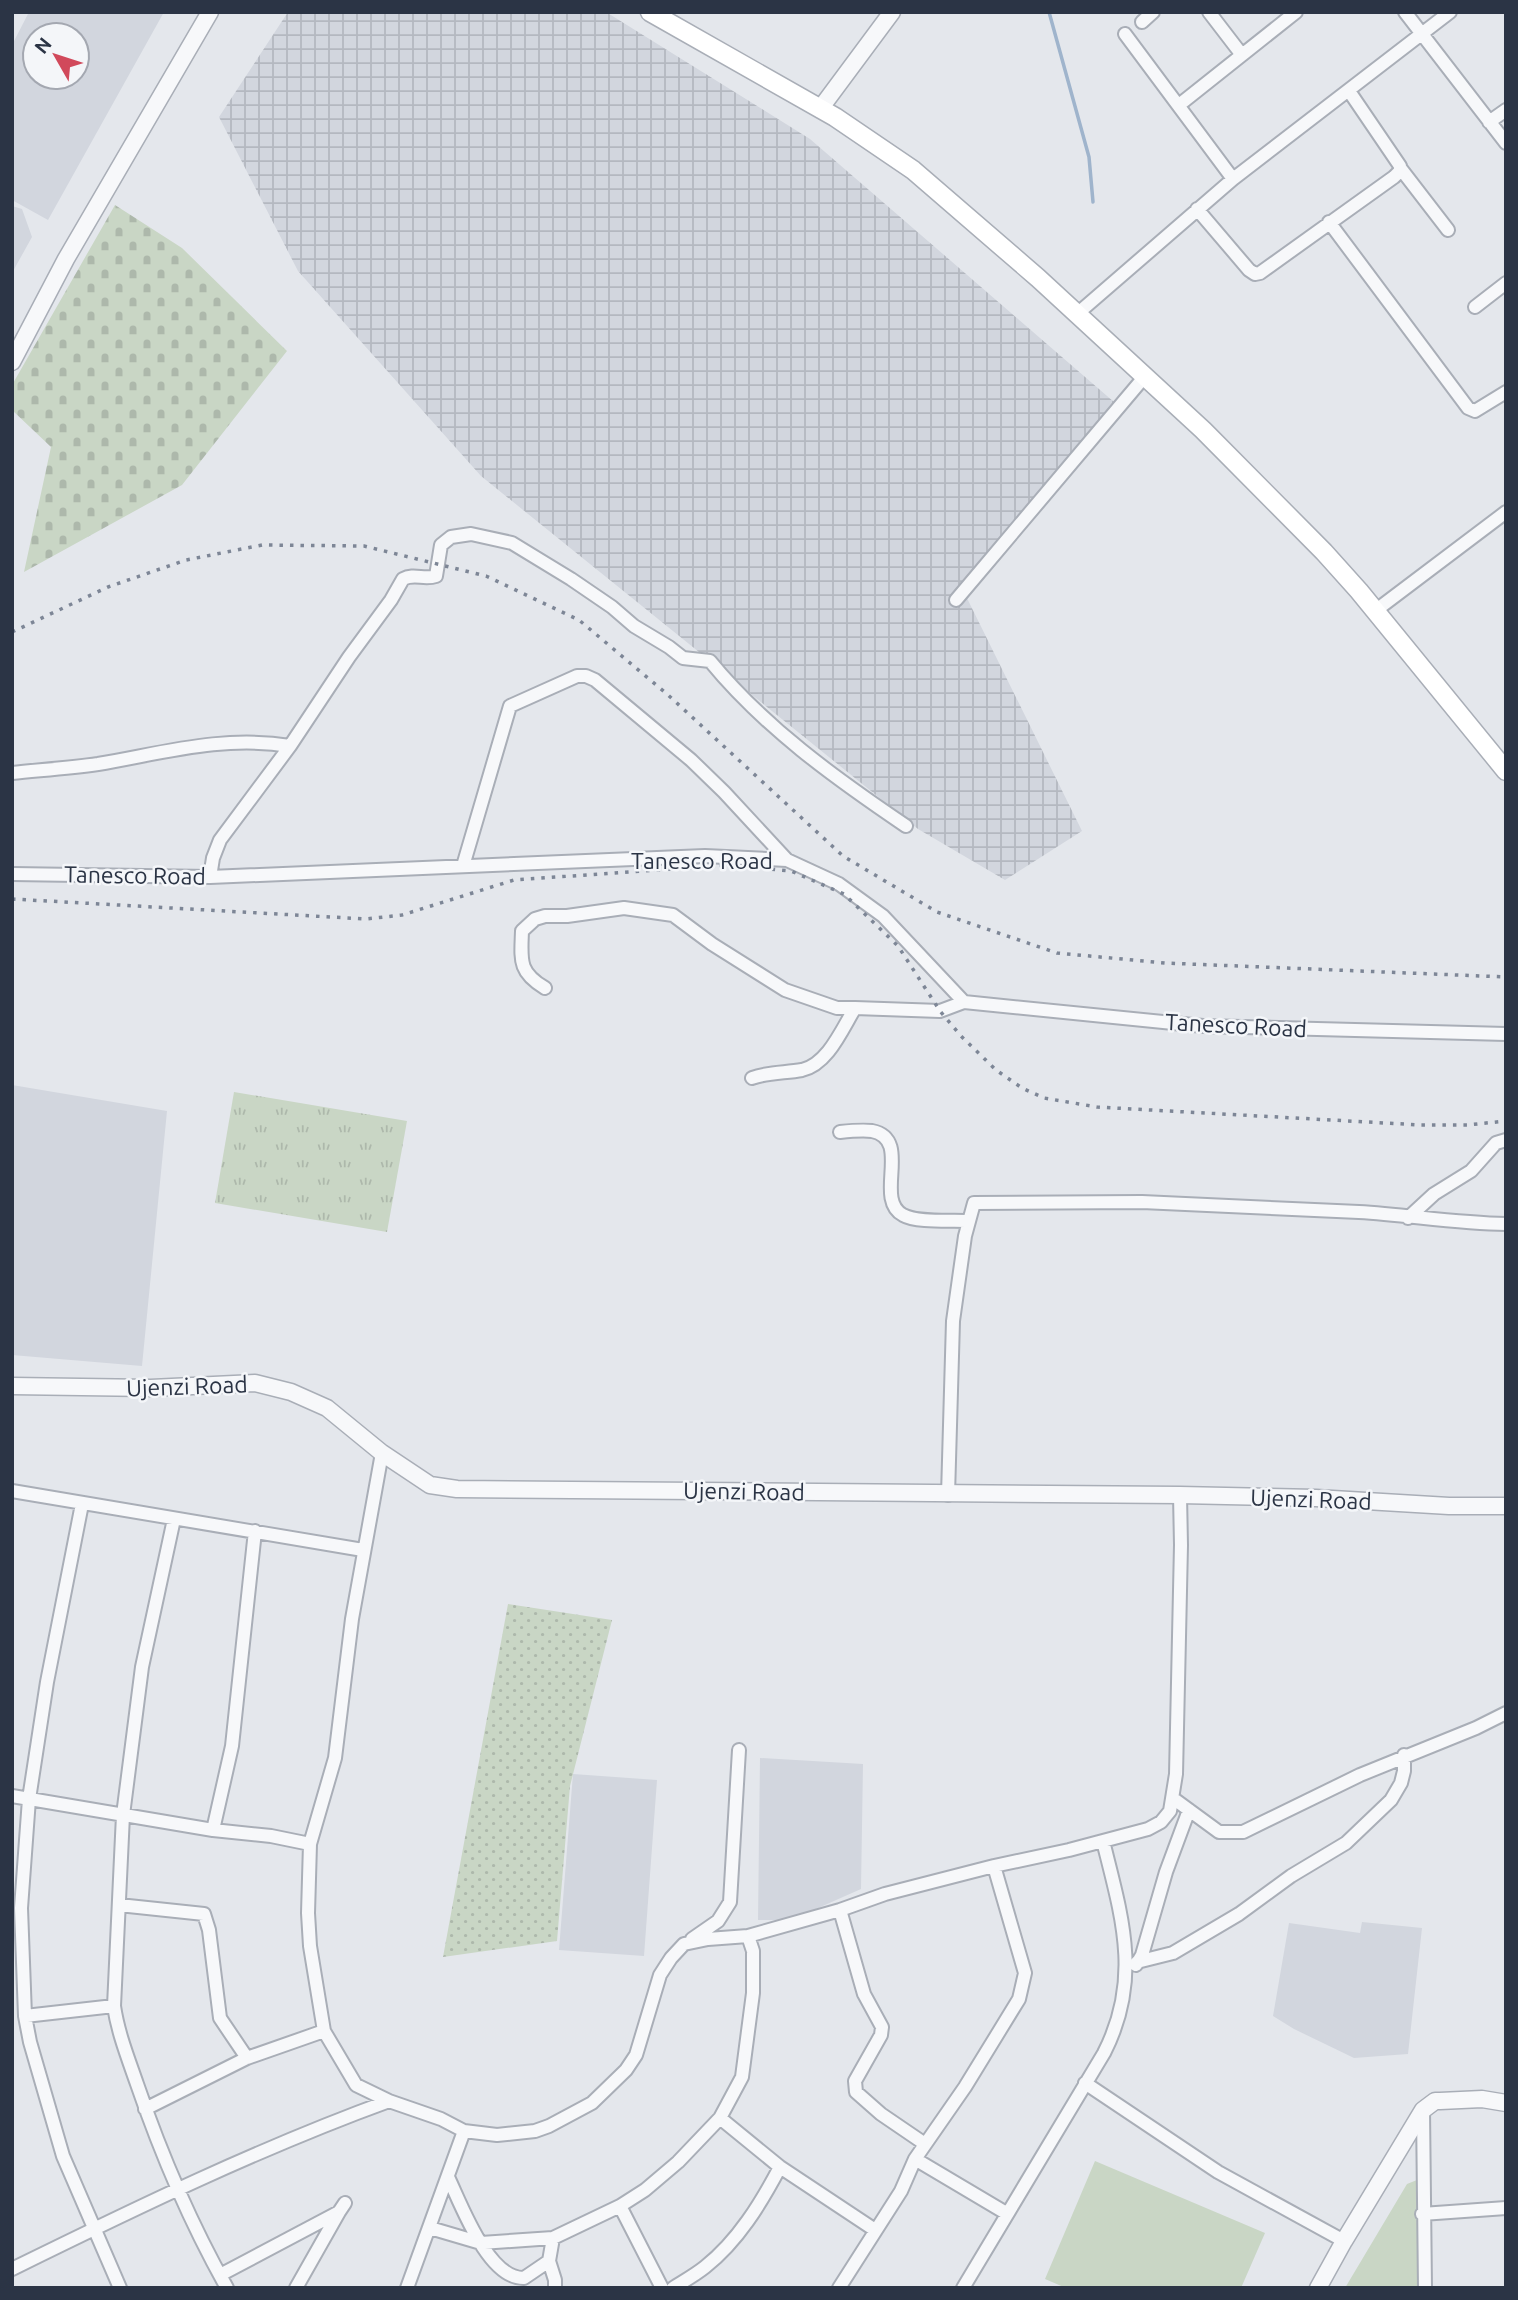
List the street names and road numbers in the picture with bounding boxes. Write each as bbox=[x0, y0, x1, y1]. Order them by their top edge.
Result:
street label: Tanesco Road bbox=[631, 848, 773, 873]
street label: Tanesco Road bbox=[64, 861, 206, 889]
street label: Tanesco Road bbox=[1164, 1009, 1308, 1041]
street label: Ujenzi Road bbox=[126, 1371, 248, 1401]
street label: Ujenzi Road bbox=[683, 1477, 805, 1505]
street label: Ujenzi Road bbox=[1250, 1484, 1372, 1514]

